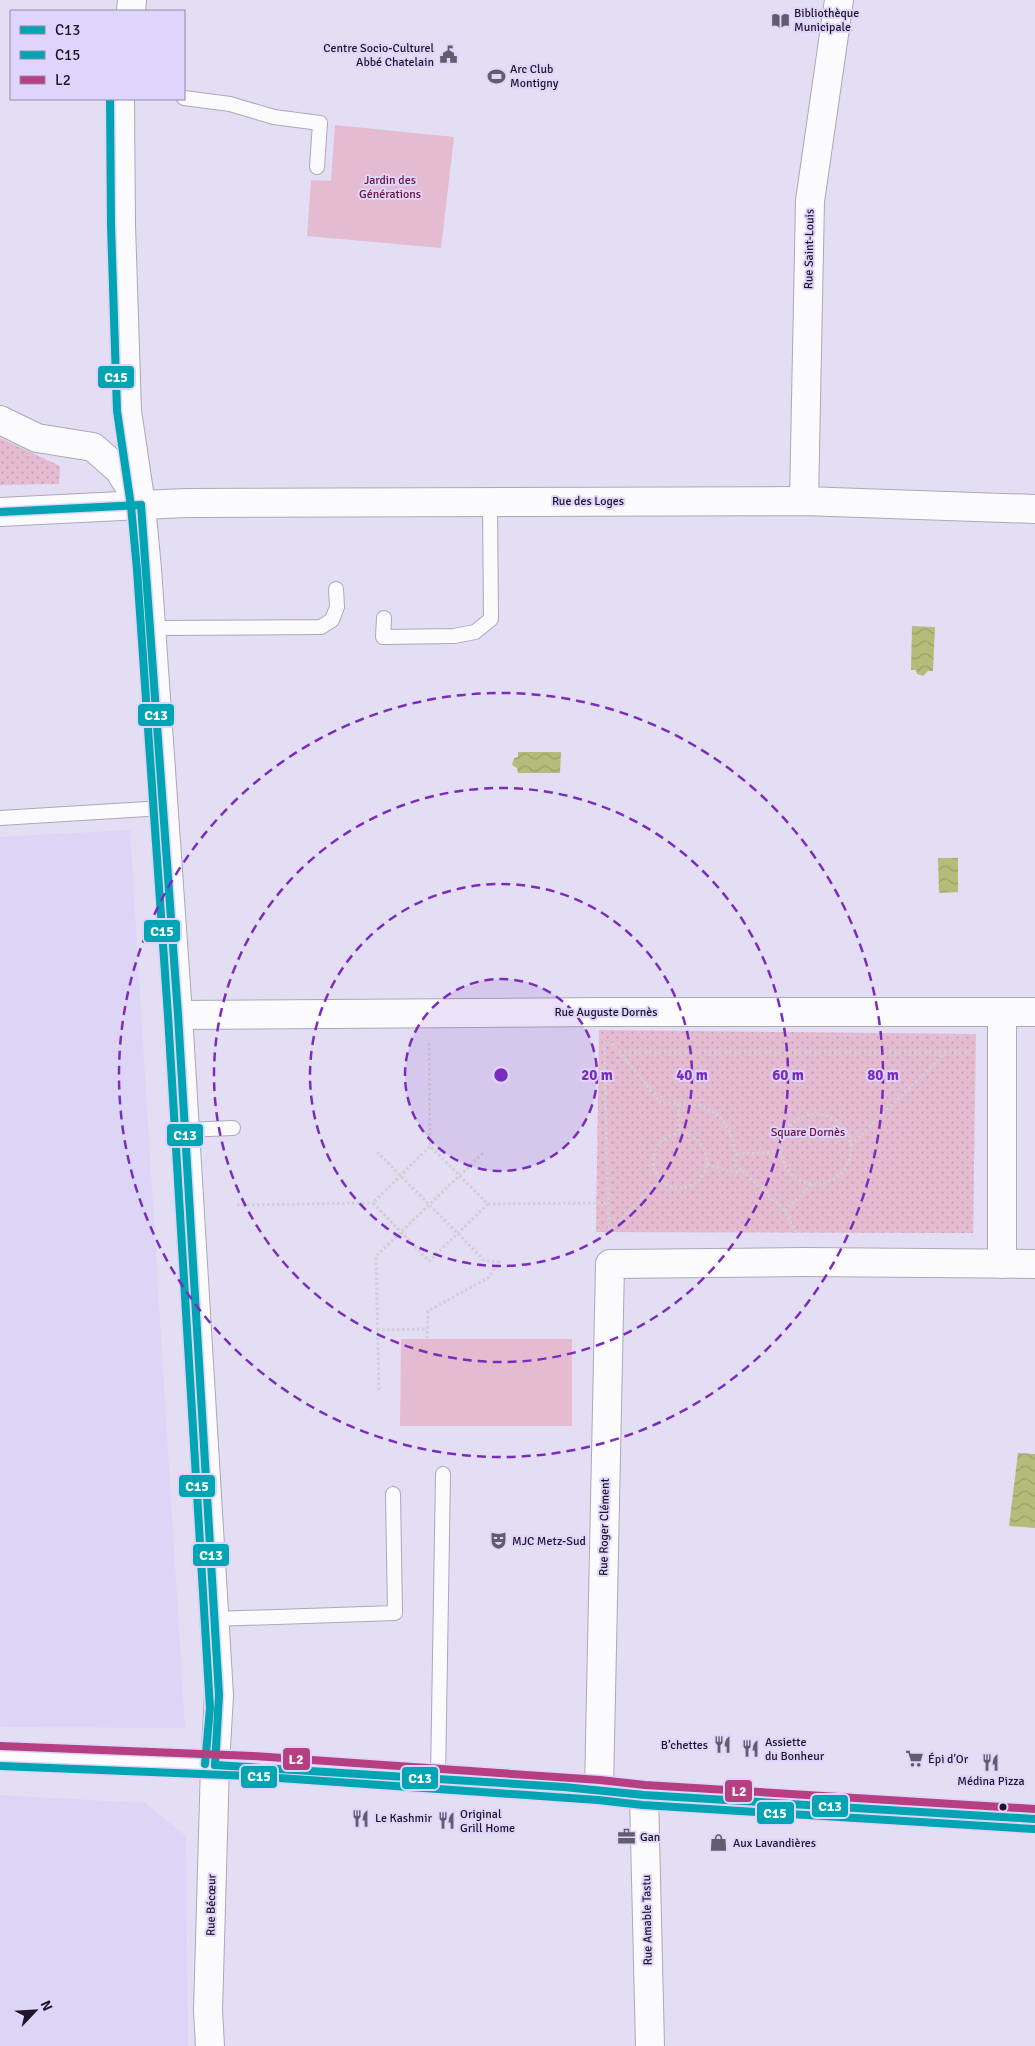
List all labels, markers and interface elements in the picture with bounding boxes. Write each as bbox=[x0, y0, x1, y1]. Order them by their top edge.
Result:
place label: Bibliothèque Municipale bbox=[794, 6, 859, 35]
legend bbox=[10, 10, 185, 100]
library icon: Bibliothèque Municipale bbox=[770, 10, 790, 30]
text: C13 bbox=[55, 21, 80, 39]
place label: Centre Socio-Culturel Abbé Chatelain bbox=[323, 41, 434, 70]
public building icon: Centre Socio-Culturel Abbé Chatelain bbox=[438, 45, 458, 65]
text: C15 bbox=[55, 46, 80, 64]
place label: Arc Club Montigny bbox=[510, 62, 559, 91]
sports icon: Arc Club Montigny bbox=[486, 66, 506, 86]
text: L2 bbox=[55, 71, 71, 89]
park label: Jardin des Générations bbox=[359, 173, 421, 202]
street label: Rue Saint-Louis bbox=[801, 209, 818, 289]
line badge: C15 bbox=[97, 365, 135, 389]
text: C15 bbox=[104, 369, 128, 386]
street label: Rue des Loges bbox=[552, 494, 624, 509]
line badge: C13 bbox=[137, 703, 175, 727]
text: C13 bbox=[144, 707, 168, 724]
line badge: C15 bbox=[143, 919, 181, 943]
text: C15 bbox=[150, 923, 174, 940]
street label: Rue Auguste Dornès bbox=[554, 1005, 658, 1020]
centre of rings bbox=[492, 1066, 510, 1084]
text: 20 m bbox=[581, 1066, 613, 1084]
text: 40 m bbox=[676, 1066, 708, 1084]
text: 60 m bbox=[772, 1066, 804, 1084]
text: 80 m bbox=[867, 1066, 899, 1084]
line badge: C13 bbox=[166, 1123, 204, 1147]
park label: Square Dornès bbox=[771, 1125, 845, 1140]
text: C13 bbox=[173, 1127, 197, 1144]
line badge: C15 bbox=[178, 1474, 216, 1498]
text: C15 bbox=[185, 1478, 209, 1495]
street label: Rue Roger Clément bbox=[596, 1478, 613, 1576]
theatre icon: MJC Metz-Sud bbox=[488, 1531, 508, 1551]
place label: MJC Metz-Sud bbox=[512, 1534, 586, 1549]
line badge: C13 bbox=[192, 1543, 230, 1567]
text: C13 bbox=[199, 1547, 223, 1564]
restaurant icon: B’chettes bbox=[712, 1735, 732, 1755]
place label: Assiette du Bonheur bbox=[765, 1735, 825, 1764]
place label: B’chettes bbox=[661, 1738, 708, 1753]
restaurant icon: Assiette du Bonheur bbox=[741, 1739, 761, 1759]
line badge: L2 bbox=[282, 1747, 311, 1771]
supermarket icon: Épi d'Or bbox=[904, 1749, 924, 1769]
text: L2 bbox=[289, 1751, 303, 1768]
place label: Épi d'Or bbox=[928, 1752, 969, 1767]
restaurant icon: Médina Pizza bbox=[981, 1752, 1001, 1772]
line badge: C15 bbox=[240, 1765, 278, 1789]
line badge: C13 bbox=[401, 1766, 439, 1790]
text: C15 bbox=[247, 1768, 271, 1785]
text: C13 bbox=[408, 1770, 432, 1787]
place label: Médina Pizza bbox=[957, 1774, 1025, 1789]
line badge: L2 bbox=[724, 1779, 753, 1803]
text: L2 bbox=[732, 1783, 746, 1800]
line badge: C13 bbox=[811, 1794, 849, 1818]
text: C13 bbox=[818, 1798, 842, 1815]
line badge: C15 bbox=[756, 1801, 795, 1825]
unlabelled marker bbox=[998, 1802, 1008, 1812]
text: C15 bbox=[763, 1805, 787, 1822]
place label: Original Grill Home bbox=[460, 1807, 515, 1836]
restaurant icon: Le Kashmir bbox=[351, 1808, 371, 1828]
place label: Le Kashmir bbox=[375, 1811, 432, 1826]
restaurant icon: Original Grill Home bbox=[436, 1811, 456, 1831]
office icon: Gan bbox=[616, 1827, 636, 1847]
place label: Gan bbox=[640, 1830, 660, 1845]
shop icon: Aux Lavandières bbox=[709, 1833, 729, 1853]
place label: Aux Lavandières bbox=[733, 1836, 816, 1851]
street label: Rue Bécœur bbox=[203, 1873, 220, 1936]
street label: Rue Amable Tastu bbox=[639, 1875, 656, 1965]
north arrow bbox=[10, 1986, 60, 2036]
text: N bbox=[37, 1998, 56, 2014]

